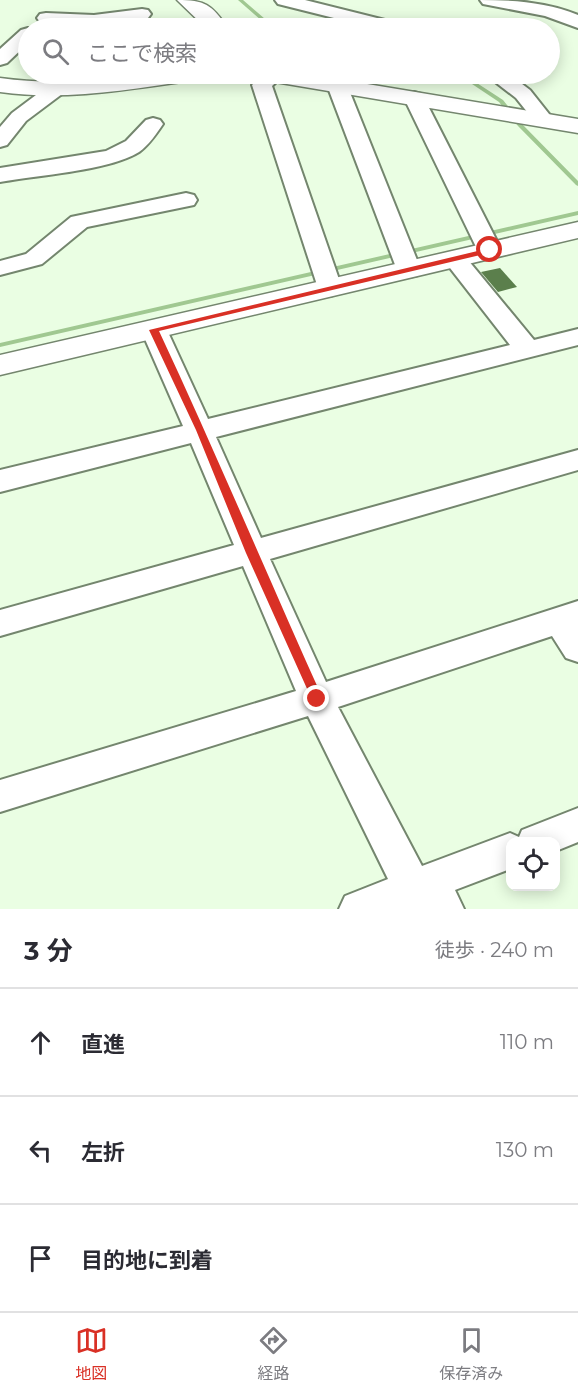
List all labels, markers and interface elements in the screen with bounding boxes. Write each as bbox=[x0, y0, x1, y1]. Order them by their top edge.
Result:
search box bbox=[18, 18, 560, 84]
icon: search bbox=[39, 35, 72, 68]
text: ここで検索 bbox=[87, 40, 197, 67]
route start bbox=[476, 236, 502, 262]
route end bbox=[303, 685, 329, 711]
map controls bbox=[506, 837, 560, 891]
button: locate bbox=[506, 837, 560, 891]
text: 3 分 bbox=[24, 935, 73, 967]
text: 徒歩 · 240 m bbox=[435, 938, 554, 962]
icon: ahead bbox=[24, 1026, 57, 1059]
text: 110 m bbox=[500, 1030, 554, 1054]
text: 直進 bbox=[81, 1031, 125, 1058]
icon: left bbox=[24, 1134, 57, 1167]
text: 130 m bbox=[496, 1138, 554, 1162]
text: 左折 bbox=[81, 1139, 125, 1166]
icon: arrive bbox=[24, 1242, 57, 1275]
text: 目的地に到着 bbox=[81, 1247, 213, 1274]
tab: 地図 bbox=[75, 1324, 108, 1384]
tab: 経路 bbox=[257, 1324, 290, 1384]
tab: 保存済み bbox=[439, 1324, 503, 1384]

